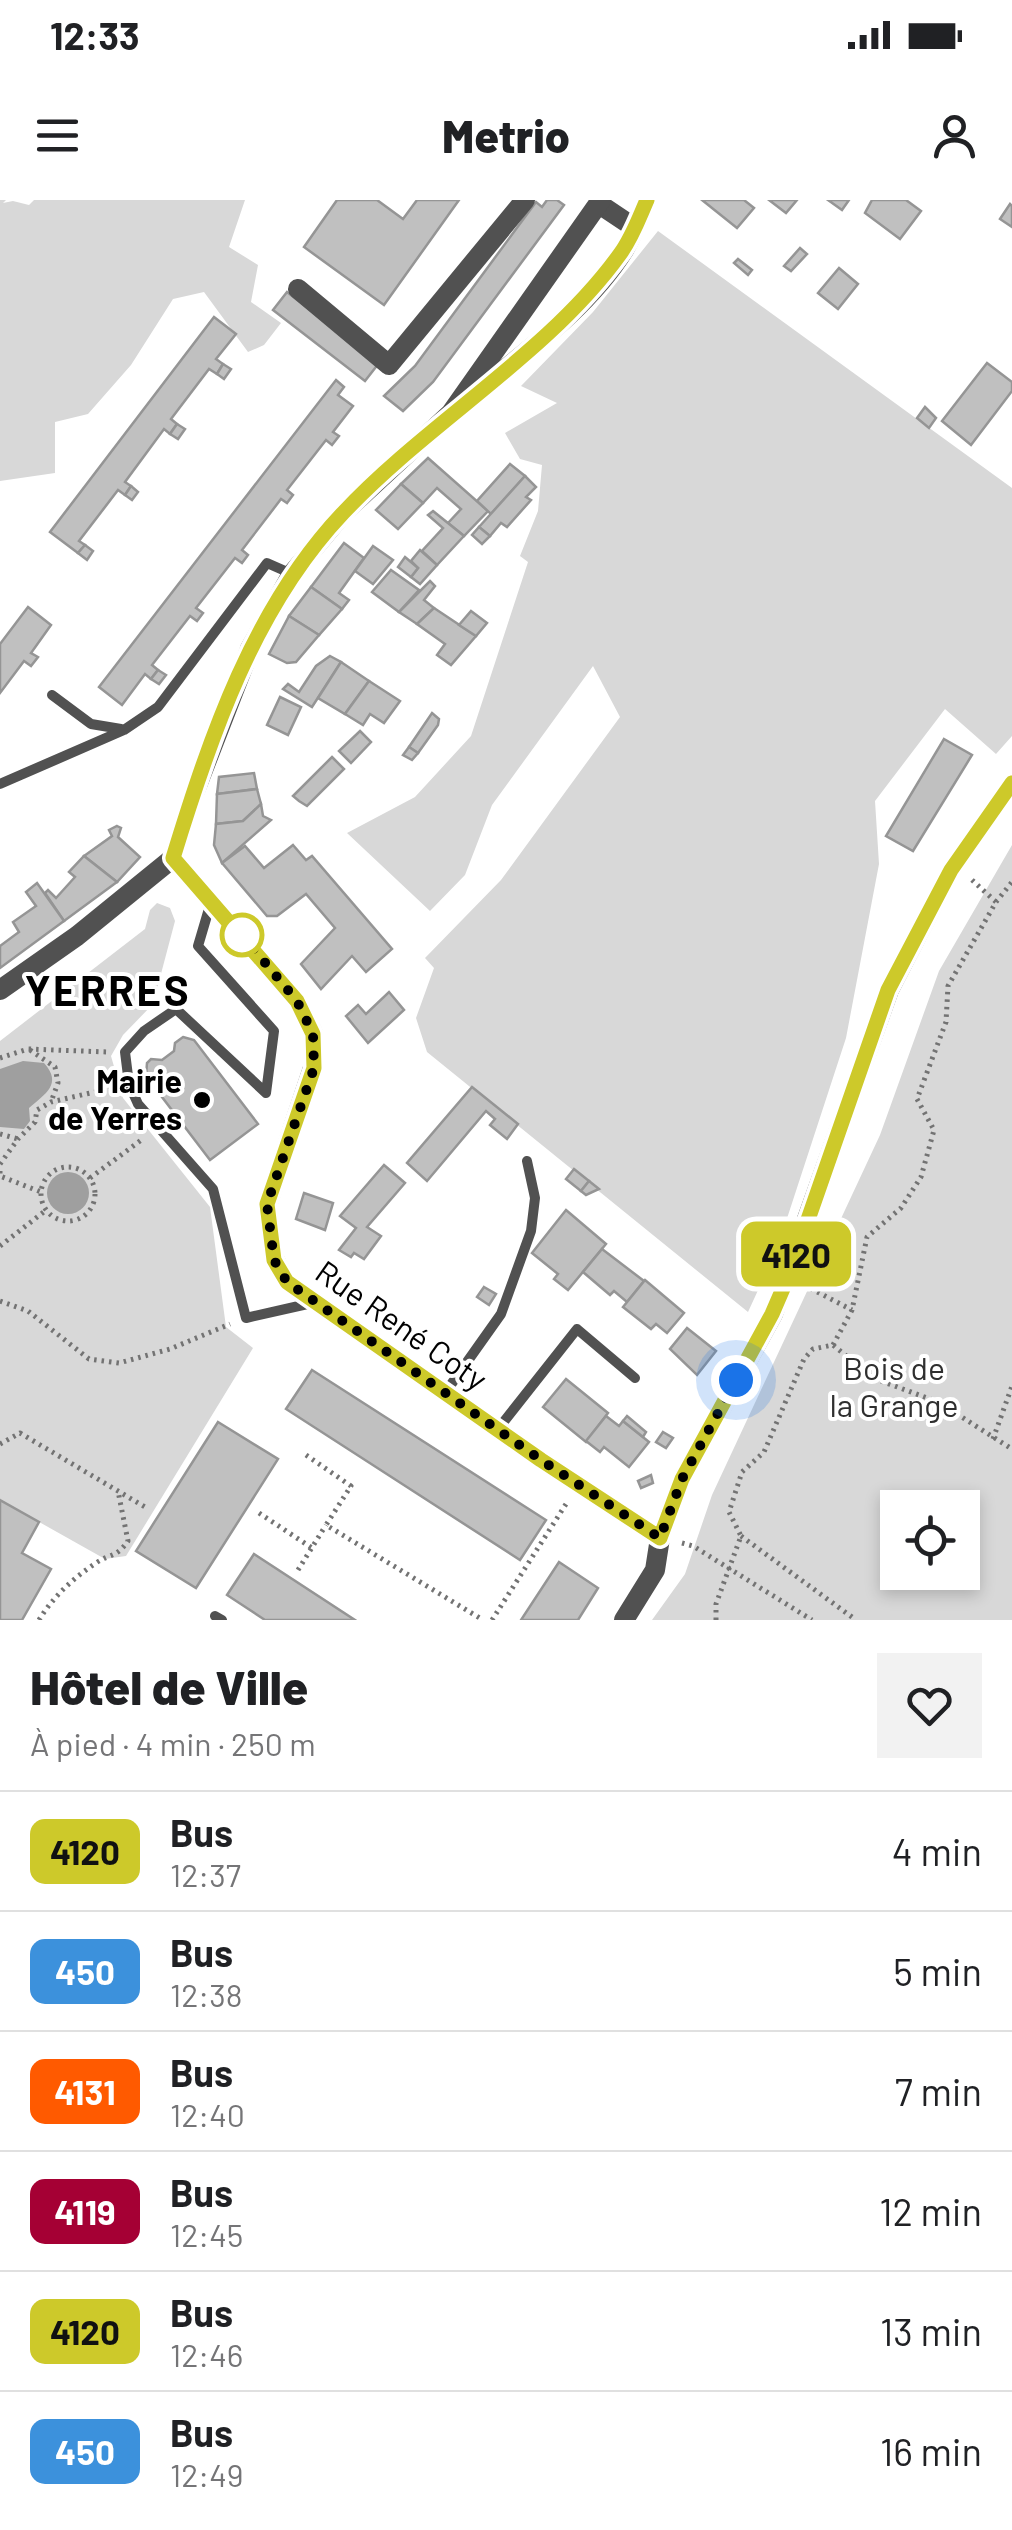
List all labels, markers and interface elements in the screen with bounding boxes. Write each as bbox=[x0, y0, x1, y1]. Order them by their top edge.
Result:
text: 12:33 bbox=[50, 12, 140, 58]
icon: menu bbox=[30, 108, 85, 163]
text: Metrio bbox=[442, 108, 570, 162]
icon: person bbox=[927, 108, 982, 163]
unlabelled marker bbox=[221, 914, 263, 956]
district label: YERRES bbox=[25, 964, 191, 1014]
place label: Mairie de Yerres bbox=[48, 1061, 182, 1136]
marker: Mairie de Yerres bbox=[191, 1089, 213, 1111]
line badge: 4120 bbox=[726, 1222, 866, 1286]
text: 4120 bbox=[761, 1233, 831, 1275]
street label: Rue René Coty bbox=[309, 1251, 495, 1397]
park label: Bois de la Grange bbox=[829, 1348, 959, 1423]
your location bbox=[711, 1355, 761, 1405]
map controls bbox=[880, 1490, 980, 1590]
button: locate bbox=[880, 1490, 980, 1590]
button: heart bbox=[877, 1653, 982, 1758]
text: Hôtel de Ville bbox=[30, 1657, 308, 1715]
text: À pied · 4 min · 250 m bbox=[30, 1724, 316, 1762]
text: Bus bbox=[170, 1809, 233, 1855]
text: 4 min bbox=[892, 1828, 982, 1874]
text: 4120 bbox=[50, 1830, 120, 1872]
text: 12:37 bbox=[170, 1855, 241, 1893]
text: Bus bbox=[170, 1929, 233, 1975]
text: 5 min bbox=[893, 1948, 982, 1994]
text: 450 bbox=[55, 1950, 115, 1992]
text: 12:38 bbox=[170, 1975, 242, 2013]
text: Bus bbox=[170, 2049, 233, 2095]
text: 7 min bbox=[895, 2068, 982, 2114]
text: 4131 bbox=[54, 2070, 116, 2112]
text: 12:40 bbox=[170, 2095, 245, 2133]
text: Bus bbox=[170, 2169, 233, 2215]
text: 12 min bbox=[879, 2188, 982, 2234]
text: 4119 bbox=[54, 2190, 116, 2232]
text: 12:45 bbox=[170, 2215, 243, 2253]
text: Bus bbox=[170, 2289, 233, 2335]
text: 13 min bbox=[880, 2308, 982, 2354]
text: 4120 bbox=[50, 2310, 120, 2352]
text: 12:46 bbox=[170, 2335, 243, 2373]
text: Bus bbox=[170, 2409, 233, 2455]
text: 16 min bbox=[880, 2428, 982, 2474]
text: 450 bbox=[55, 2430, 115, 2472]
text: 12:49 bbox=[170, 2455, 244, 2493]

